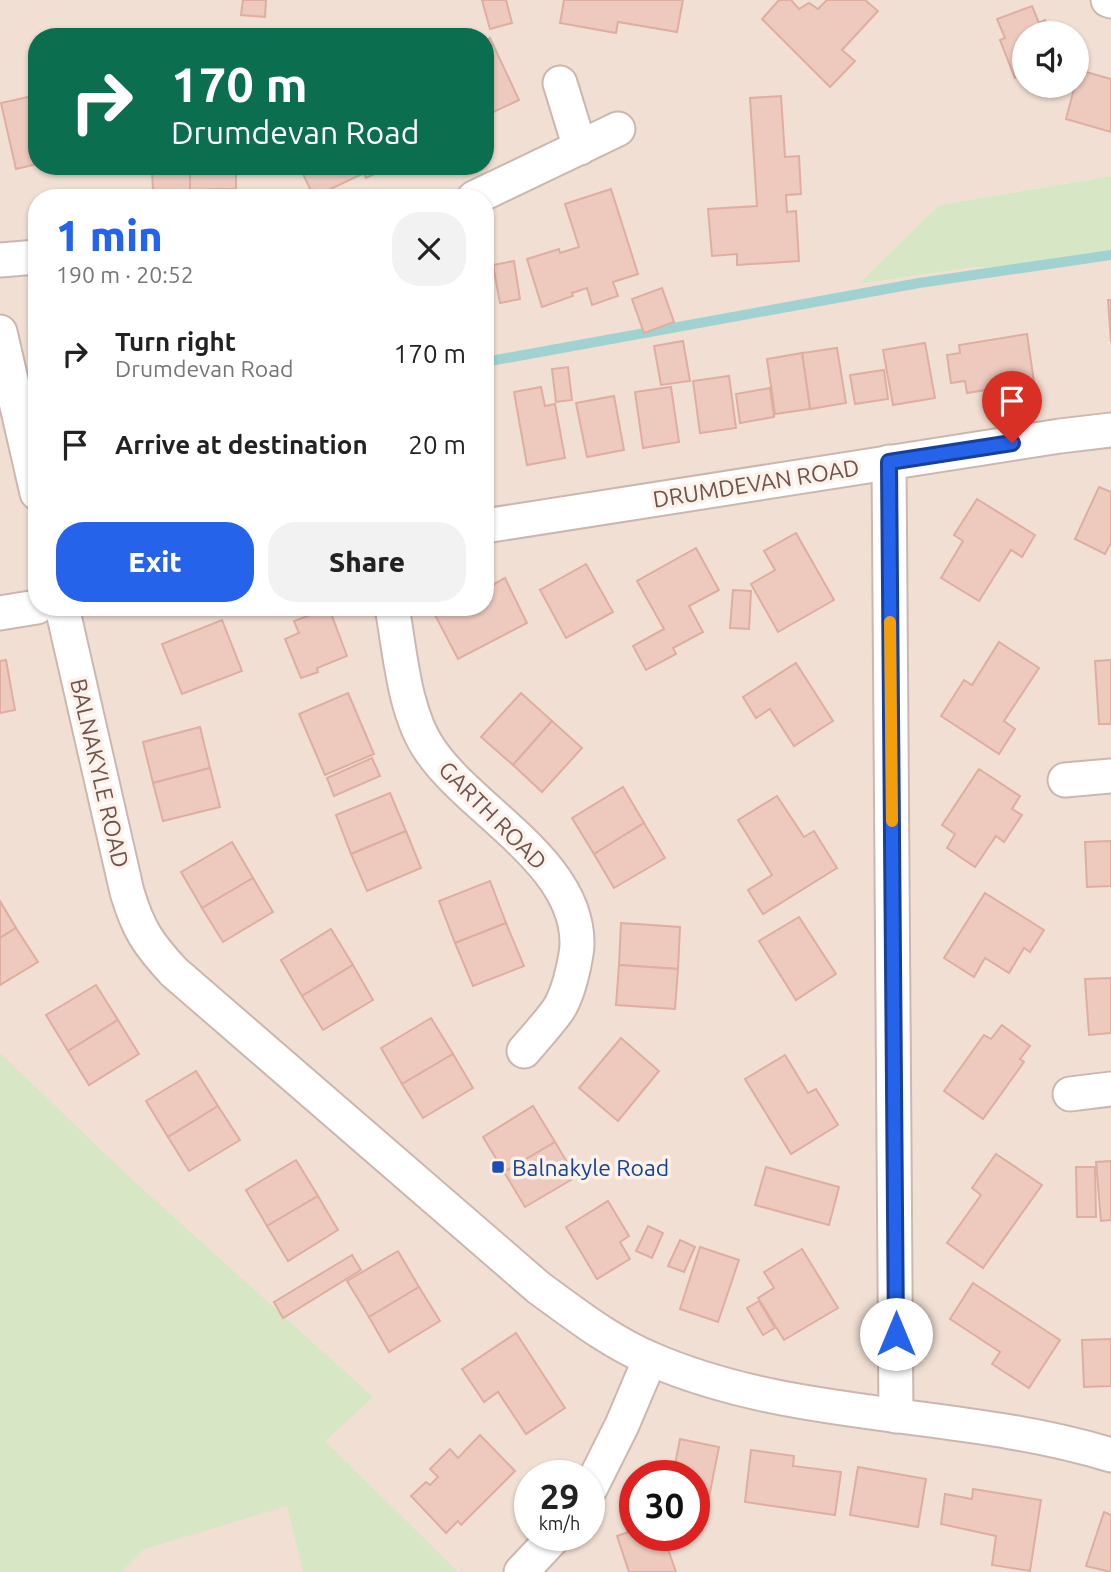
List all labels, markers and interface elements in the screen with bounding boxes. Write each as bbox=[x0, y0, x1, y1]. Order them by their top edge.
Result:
map controls bbox=[1012, 21, 1089, 98]
button: sound bbox=[1012, 21, 1089, 98]
icon: right bbox=[56, 56, 147, 147]
text: 170 m bbox=[171, 56, 308, 111]
text: Drumdevan Road bbox=[171, 114, 419, 150]
text: 1 min bbox=[56, 212, 163, 259]
button: close bbox=[392, 212, 466, 286]
text: 190 m · 20:52 bbox=[56, 262, 194, 287]
text: Turn right bbox=[115, 327, 236, 356]
icon: right bbox=[56, 335, 94, 373]
text: 170 m bbox=[394, 339, 466, 368]
text: Drumdevan Road bbox=[115, 356, 294, 381]
pin bbox=[982, 371, 1042, 443]
icon: arrive bbox=[993, 382, 1031, 420]
icon: arrive bbox=[56, 426, 94, 464]
text: Arrive at destination bbox=[115, 430, 368, 459]
text: 20 m bbox=[408, 430, 466, 459]
street label: DRUMDEVAN ROAD bbox=[651, 454, 861, 512]
button: Exit bbox=[56, 522, 254, 602]
button: Share bbox=[268, 522, 466, 602]
street label: BALNAKYLE ROAD bbox=[66, 676, 134, 870]
street label: GARTH ROAD bbox=[434, 756, 552, 874]
place label: Balnakyle Road bbox=[512, 1155, 669, 1180]
marker: Balnakyle Road bbox=[490, 1159, 506, 1175]
position arrow bbox=[859, 1297, 933, 1371]
speed limit sign: 30 bbox=[619, 1460, 710, 1551]
text: 29 bbox=[540, 1476, 579, 1516]
text: km/h bbox=[539, 1513, 580, 1533]

